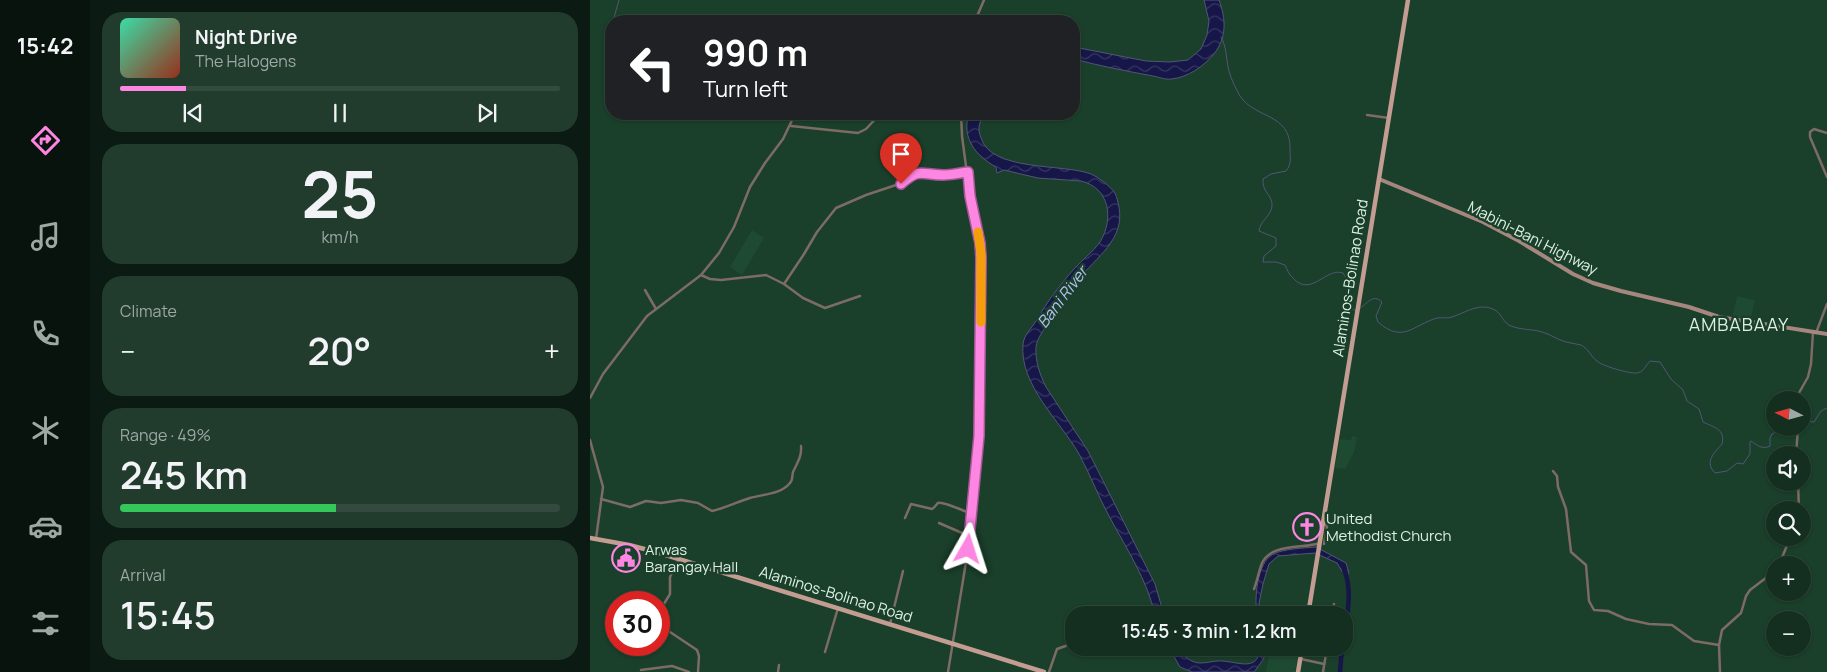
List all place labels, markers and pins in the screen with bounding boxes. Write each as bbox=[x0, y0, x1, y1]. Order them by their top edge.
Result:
pin bbox=[880, 133, 922, 184]
place label: United Methodist Church bbox=[1326, 508, 1452, 546]
church icon: United Methodist Church bbox=[1292, 512, 1322, 542]
place label: Arwas Barangay Hall bbox=[645, 539, 738, 577]
public building icon: Arwas Barangay Hall bbox=[611, 543, 641, 573]

